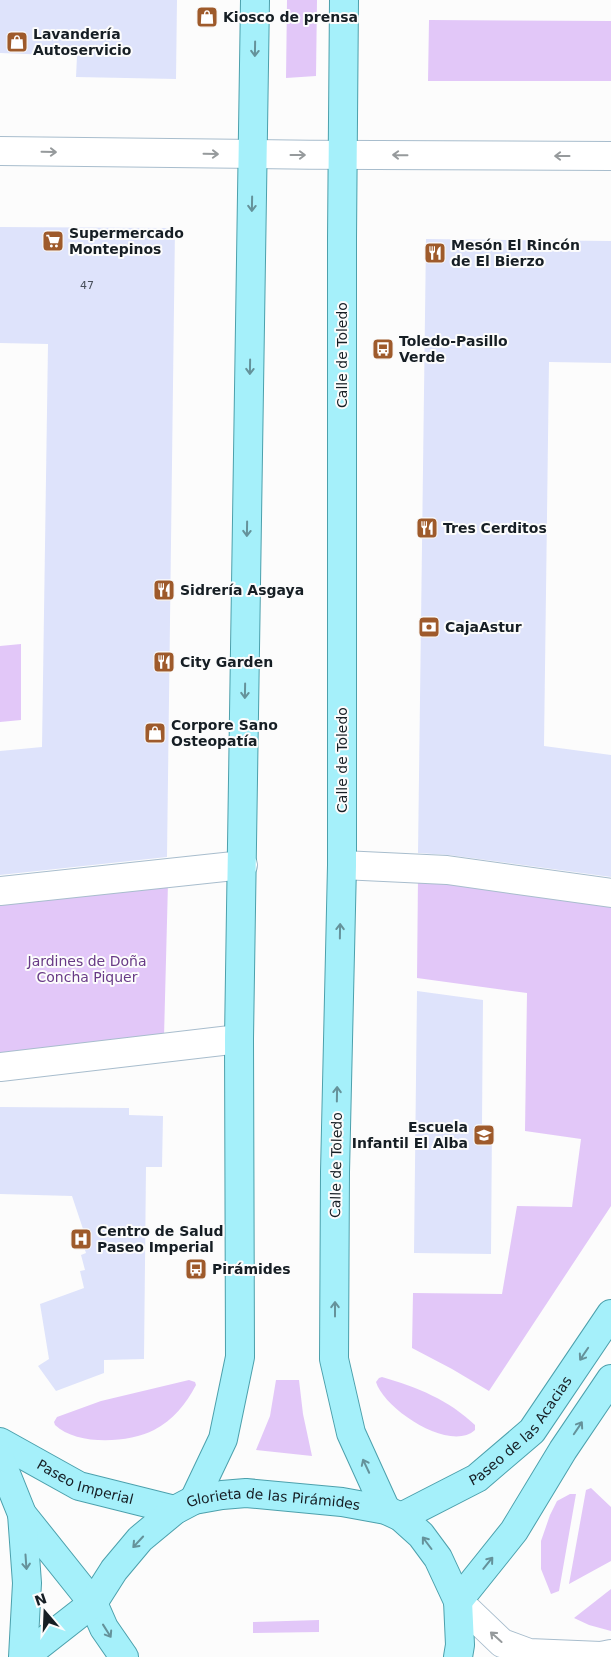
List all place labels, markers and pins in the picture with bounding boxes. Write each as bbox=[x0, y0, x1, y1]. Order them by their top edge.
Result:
shop icon: Kiosco de prensa bbox=[195, 5, 219, 29]
place label: Kiosco de prensa bbox=[223, 9, 358, 25]
place label: Lavandería Autoservicio bbox=[33, 26, 132, 58]
shop icon: Lavandería Autoservicio bbox=[5, 30, 29, 54]
place label: Supermercado Montepinos bbox=[69, 225, 184, 257]
supermarket icon: Supermercado Montepinos bbox=[41, 229, 65, 253]
place label: Mesón El Rincón de El Bierzo bbox=[451, 237, 580, 269]
restaurant icon: Mesón El Rincón de El Bierzo bbox=[423, 241, 447, 265]
place label: Toledo-Pasillo Verde bbox=[399, 333, 508, 365]
bus stop icon: Toledo-Pasillo Verde bbox=[371, 337, 395, 361]
restaurant icon: Tres Cerditos bbox=[415, 516, 439, 540]
place label: Tres Cerditos bbox=[443, 520, 547, 536]
restaurant icon: Sidrería Asgaya bbox=[152, 578, 176, 602]
place label: Sidrería Asgaya bbox=[180, 582, 304, 598]
bank icon: CajaAstur bbox=[417, 615, 441, 639]
place label: CajaAstur bbox=[445, 619, 522, 635]
restaurant icon: City Garden bbox=[152, 650, 176, 674]
place label: City Garden bbox=[180, 654, 273, 670]
place label: Corpore Sano Osteopatía bbox=[171, 717, 278, 749]
shop icon: Corpore Sano Osteopatía bbox=[143, 721, 167, 745]
place label: Escuela Infantil El Alba bbox=[352, 1119, 468, 1151]
school or university icon: Escuela Infantil El Alba bbox=[472, 1123, 496, 1147]
place label: Centro de Salud Paseo Imperial bbox=[97, 1223, 224, 1255]
hospital icon: Centro de Salud Paseo Imperial bbox=[69, 1227, 93, 1251]
bus stop icon: Pirámides bbox=[184, 1257, 208, 1281]
place label: Pirámides bbox=[212, 1261, 291, 1277]

